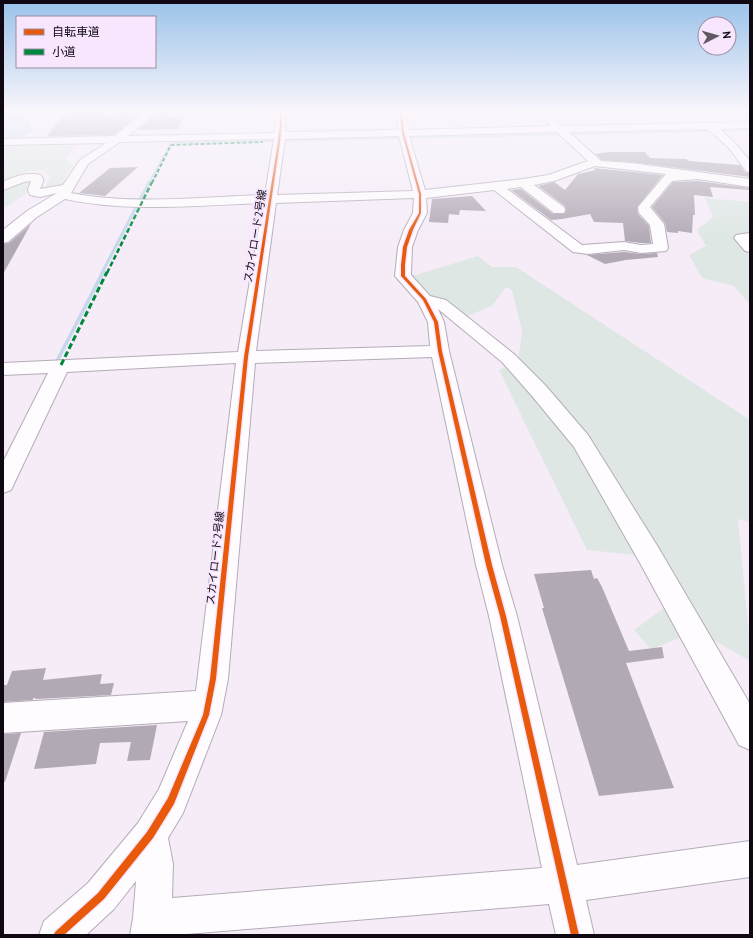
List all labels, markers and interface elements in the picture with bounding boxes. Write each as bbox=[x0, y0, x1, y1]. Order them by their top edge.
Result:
legend bbox=[16, 16, 156, 68]
north arrow bbox=[697, 16, 737, 56]
text: 自転車道 bbox=[52, 24, 100, 39]
text: N bbox=[720, 31, 734, 39]
text: 小道 bbox=[52, 44, 76, 59]
street label: スカイロード2号線 bbox=[241, 188, 269, 284]
street label: スカイロード2号線 bbox=[203, 511, 227, 605]

